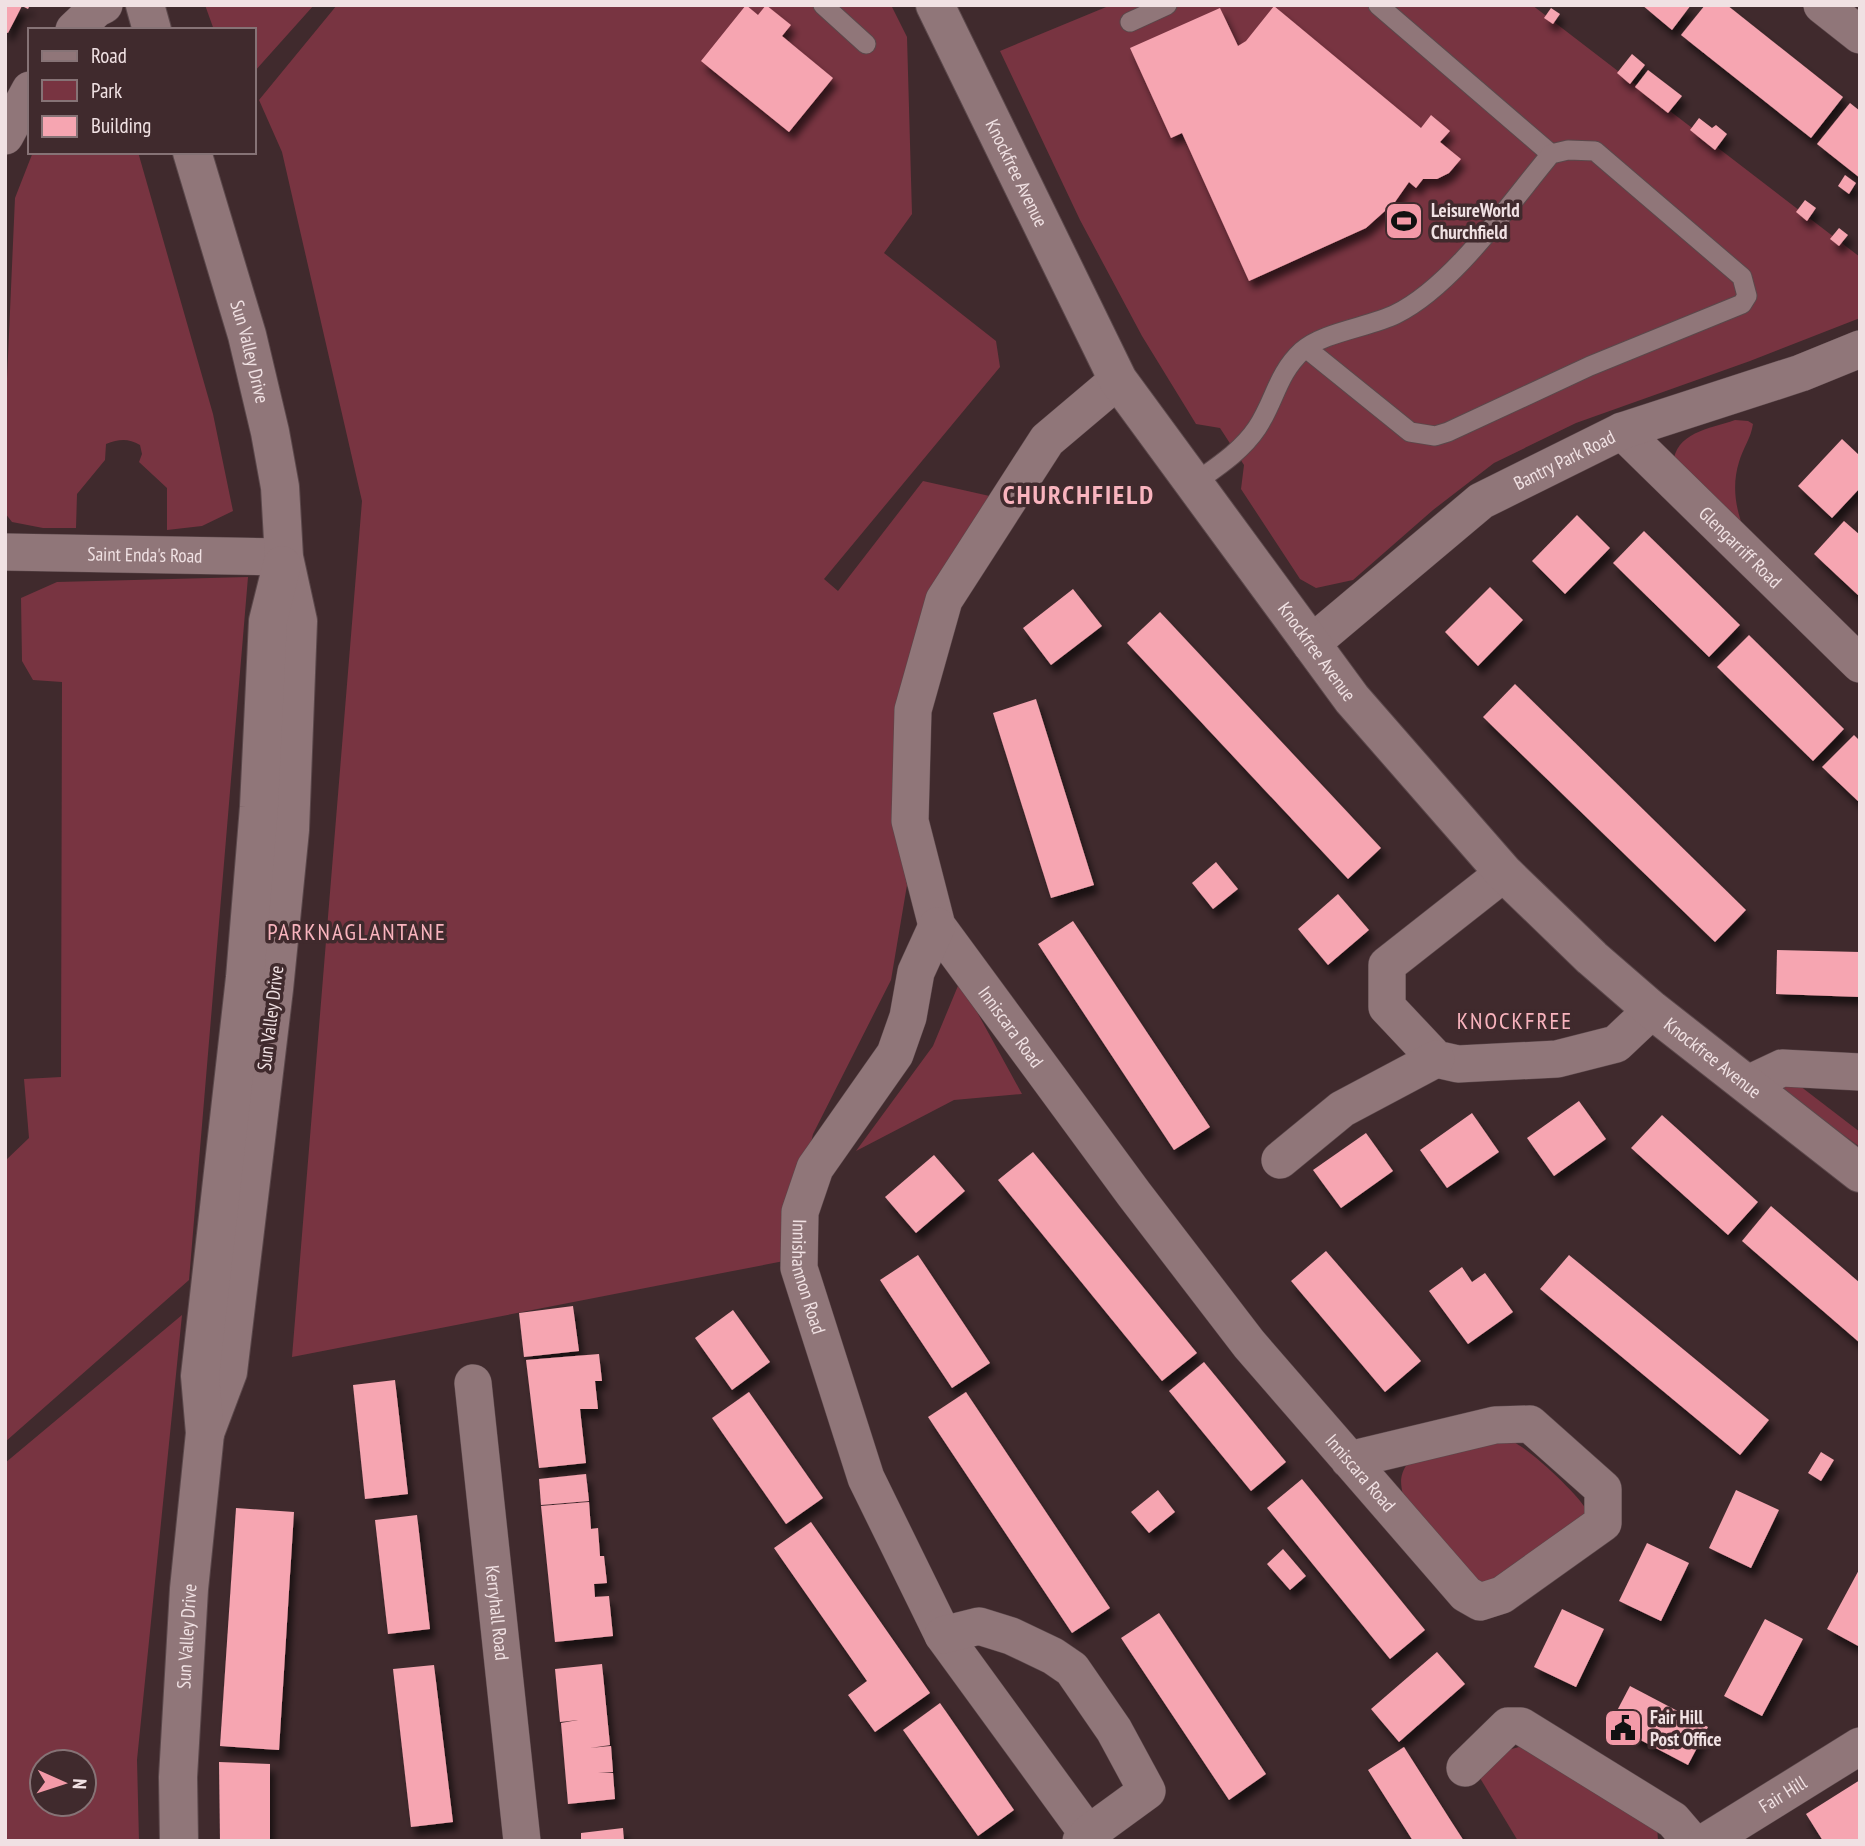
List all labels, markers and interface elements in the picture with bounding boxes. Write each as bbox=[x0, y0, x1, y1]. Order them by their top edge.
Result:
legend bbox=[28, 28, 256, 154]
text: Road bbox=[91, 42, 127, 69]
text: Park bbox=[91, 77, 122, 104]
text: Building bbox=[91, 112, 151, 139]
street label: Knockfree Avenue bbox=[981, 115, 1054, 231]
place label: LeisureWorld Churchfield bbox=[1431, 198, 1520, 244]
sports icon: LeisureWorld Churchfield bbox=[1383, 200, 1425, 242]
street label: Sun Valley Drive bbox=[225, 297, 275, 406]
street label: Bantry Park Road bbox=[1509, 424, 1619, 495]
district label: CHURCHFIELD bbox=[1003, 478, 1155, 511]
street label: Glengarriff Road bbox=[1694, 501, 1787, 593]
street label: Saint Enda's Road bbox=[87, 541, 203, 568]
street label: Knockfree Avenue bbox=[1273, 597, 1362, 706]
district label: PARKNAGLANTANE bbox=[267, 917, 447, 946]
street label: Sun Valley Drive bbox=[252, 964, 288, 1072]
street label: Inniscara Road bbox=[973, 981, 1049, 1072]
district label: KNOCKFREE bbox=[1457, 1006, 1573, 1035]
street label: Knockfree Avenue bbox=[1659, 1012, 1766, 1103]
street label: Innishannon Road bbox=[787, 1219, 831, 1337]
street label: Inniscara Road bbox=[1320, 1429, 1401, 1517]
street label: Kerryhall Road bbox=[481, 1564, 515, 1661]
street label: Sun Valley Drive bbox=[171, 1582, 202, 1690]
place label: Fair Hill Post Office bbox=[1650, 1705, 1722, 1751]
public building icon: Fair Hill Post Office bbox=[1602, 1707, 1644, 1749]
north arrow bbox=[28, 1748, 98, 1818]
street label: Fair Hill bbox=[1754, 1770, 1812, 1818]
text: N bbox=[68, 1778, 92, 1790]

